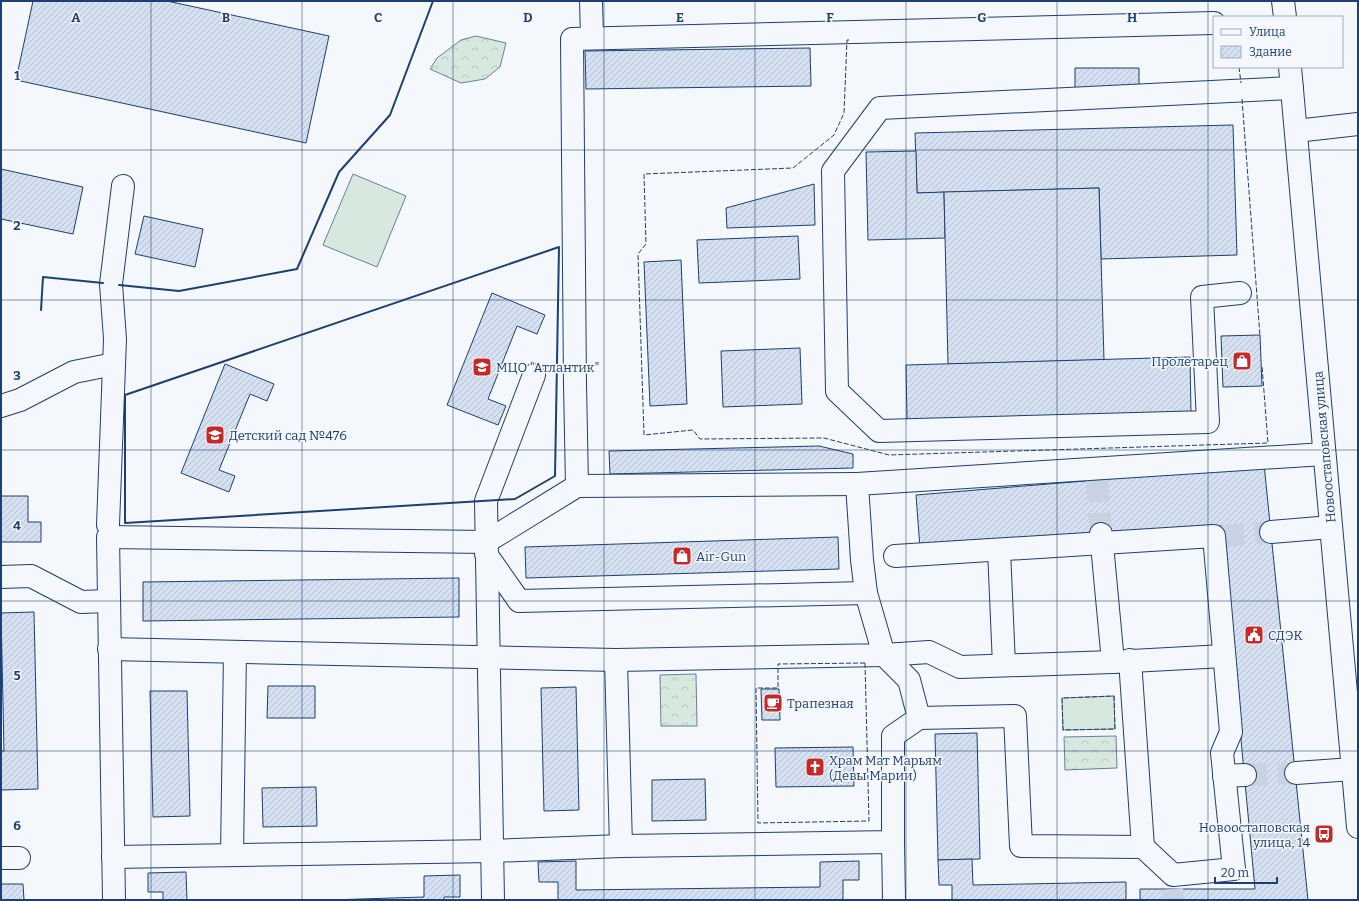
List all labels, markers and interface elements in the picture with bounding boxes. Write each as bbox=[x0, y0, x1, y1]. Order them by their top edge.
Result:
text: A bbox=[71, 10, 81, 25]
text: B bbox=[222, 10, 230, 25]
text: C bbox=[374, 10, 382, 25]
text: D bbox=[523, 10, 533, 25]
text: E bbox=[676, 10, 684, 25]
text: F bbox=[826, 10, 834, 25]
text: G bbox=[977, 10, 987, 25]
text: H bbox=[1127, 10, 1137, 25]
legend bbox=[1213, 16, 1343, 68]
text: Улица bbox=[1249, 25, 1286, 39]
text: Здание bbox=[1249, 45, 1292, 59]
text: 1 bbox=[14, 68, 20, 83]
text: 2 bbox=[13, 218, 21, 233]
shop icon: Пролетарец bbox=[1231, 350, 1253, 372]
place label: Пролетарец bbox=[1151, 354, 1228, 369]
school or university icon: МЦО "Атлантик" bbox=[471, 356, 493, 378]
place label: МЦО "Атлантик" bbox=[496, 360, 599, 375]
text: 3 bbox=[13, 368, 21, 383]
street label: Новоостаповская улица bbox=[1310, 370, 1339, 523]
school or university icon: Детский сад №476 bbox=[204, 424, 226, 446]
place label: Детский сад №476 bbox=[229, 428, 347, 443]
text: 4 bbox=[13, 518, 21, 533]
shop icon: Air-Gun bbox=[671, 545, 693, 567]
place label: Air-Gun bbox=[696, 549, 747, 564]
public building icon: СДЭК bbox=[1243, 624, 1265, 646]
place label: СДЭК bbox=[1268, 628, 1303, 643]
text: 5 bbox=[13, 668, 21, 683]
cafe icon: Трапезная bbox=[762, 692, 784, 714]
place label: Трапезная bbox=[787, 696, 854, 711]
place label: Храм Мат Марьям (Девы Марии) bbox=[829, 753, 942, 783]
church icon: Храм Мат Марьям (Девы Марии) bbox=[804, 756, 826, 778]
text: 6 bbox=[13, 818, 21, 833]
place label: Новоостаповская улица, 14 bbox=[1199, 820, 1310, 850]
bus stop icon: Новоостаповская улица, 14 bbox=[1313, 823, 1335, 845]
scale bar bbox=[1215, 859, 1277, 885]
text: 20 m bbox=[1221, 866, 1250, 880]

